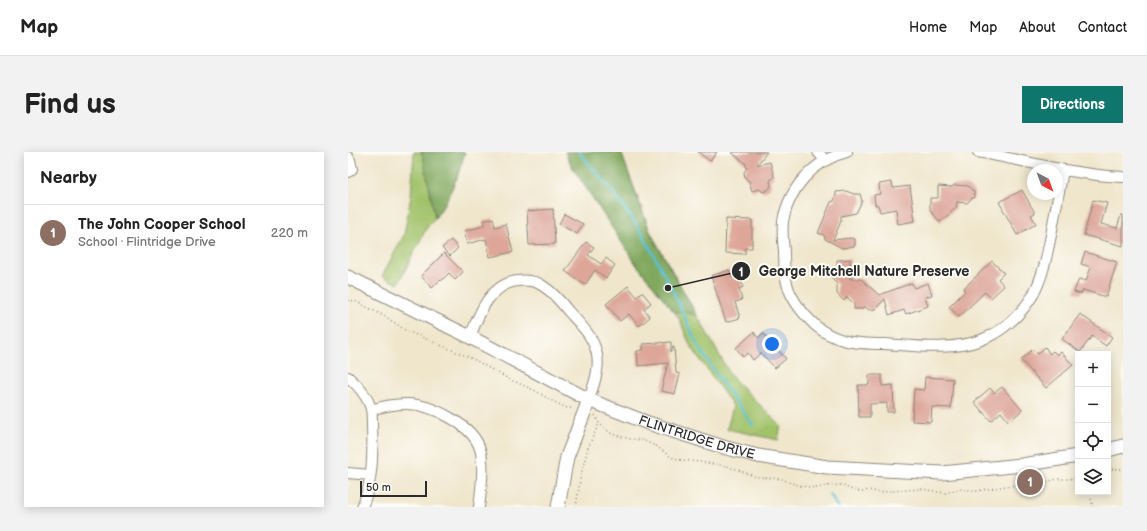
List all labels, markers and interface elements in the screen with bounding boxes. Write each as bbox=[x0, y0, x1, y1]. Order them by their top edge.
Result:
text: Map bbox=[20, 16, 58, 39]
text: Home bbox=[909, 19, 947, 36]
text: Map bbox=[969, 19, 997, 36]
text: About bbox=[1019, 19, 1056, 36]
text: Contact bbox=[1078, 19, 1127, 36]
button: Directions bbox=[1022, 86, 1123, 123]
text: Find us bbox=[24, 88, 116, 121]
north arrow bbox=[1027, 164, 1063, 200]
text: Nearby bbox=[40, 168, 97, 188]
text: The John Cooper School bbox=[78, 215, 245, 234]
text: 1 bbox=[50, 225, 56, 241]
text: 220 m bbox=[271, 225, 308, 241]
text: School · Flintridge Drive bbox=[78, 234, 216, 250]
callout: George Mitchell Nature Preserve bbox=[731, 258, 977, 284]
text: George Mitchell Nature Preserve bbox=[759, 263, 969, 280]
text: 1 bbox=[738, 265, 744, 280]
your location bbox=[762, 334, 782, 354]
map controls bbox=[1075, 351, 1111, 495]
button: + bbox=[1075, 351, 1111, 387]
button: − bbox=[1075, 387, 1111, 423]
street label: FLINTRIDGE DRIVE bbox=[636, 412, 757, 463]
button: locate bbox=[1075, 423, 1111, 459]
button: layers bbox=[1075, 459, 1111, 495]
pin: 1 bbox=[1017, 467, 1043, 497]
scale bar bbox=[360, 479, 427, 498]
text: 50 m bbox=[366, 481, 391, 494]

